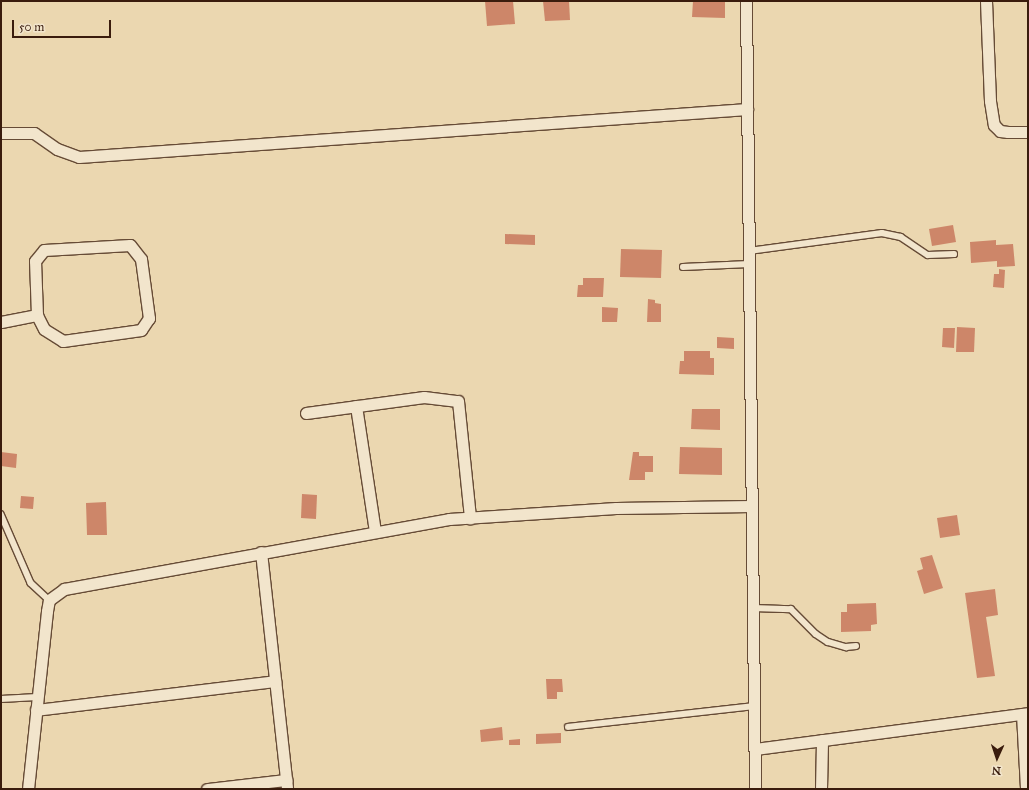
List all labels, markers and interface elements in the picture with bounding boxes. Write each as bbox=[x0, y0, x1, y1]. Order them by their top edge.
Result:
scale bar bbox=[14, 12, 113, 38]
text: 50 m bbox=[19, 20, 44, 34]
north arrow bbox=[977, 738, 1017, 778]
text: N bbox=[991, 764, 1001, 777]

